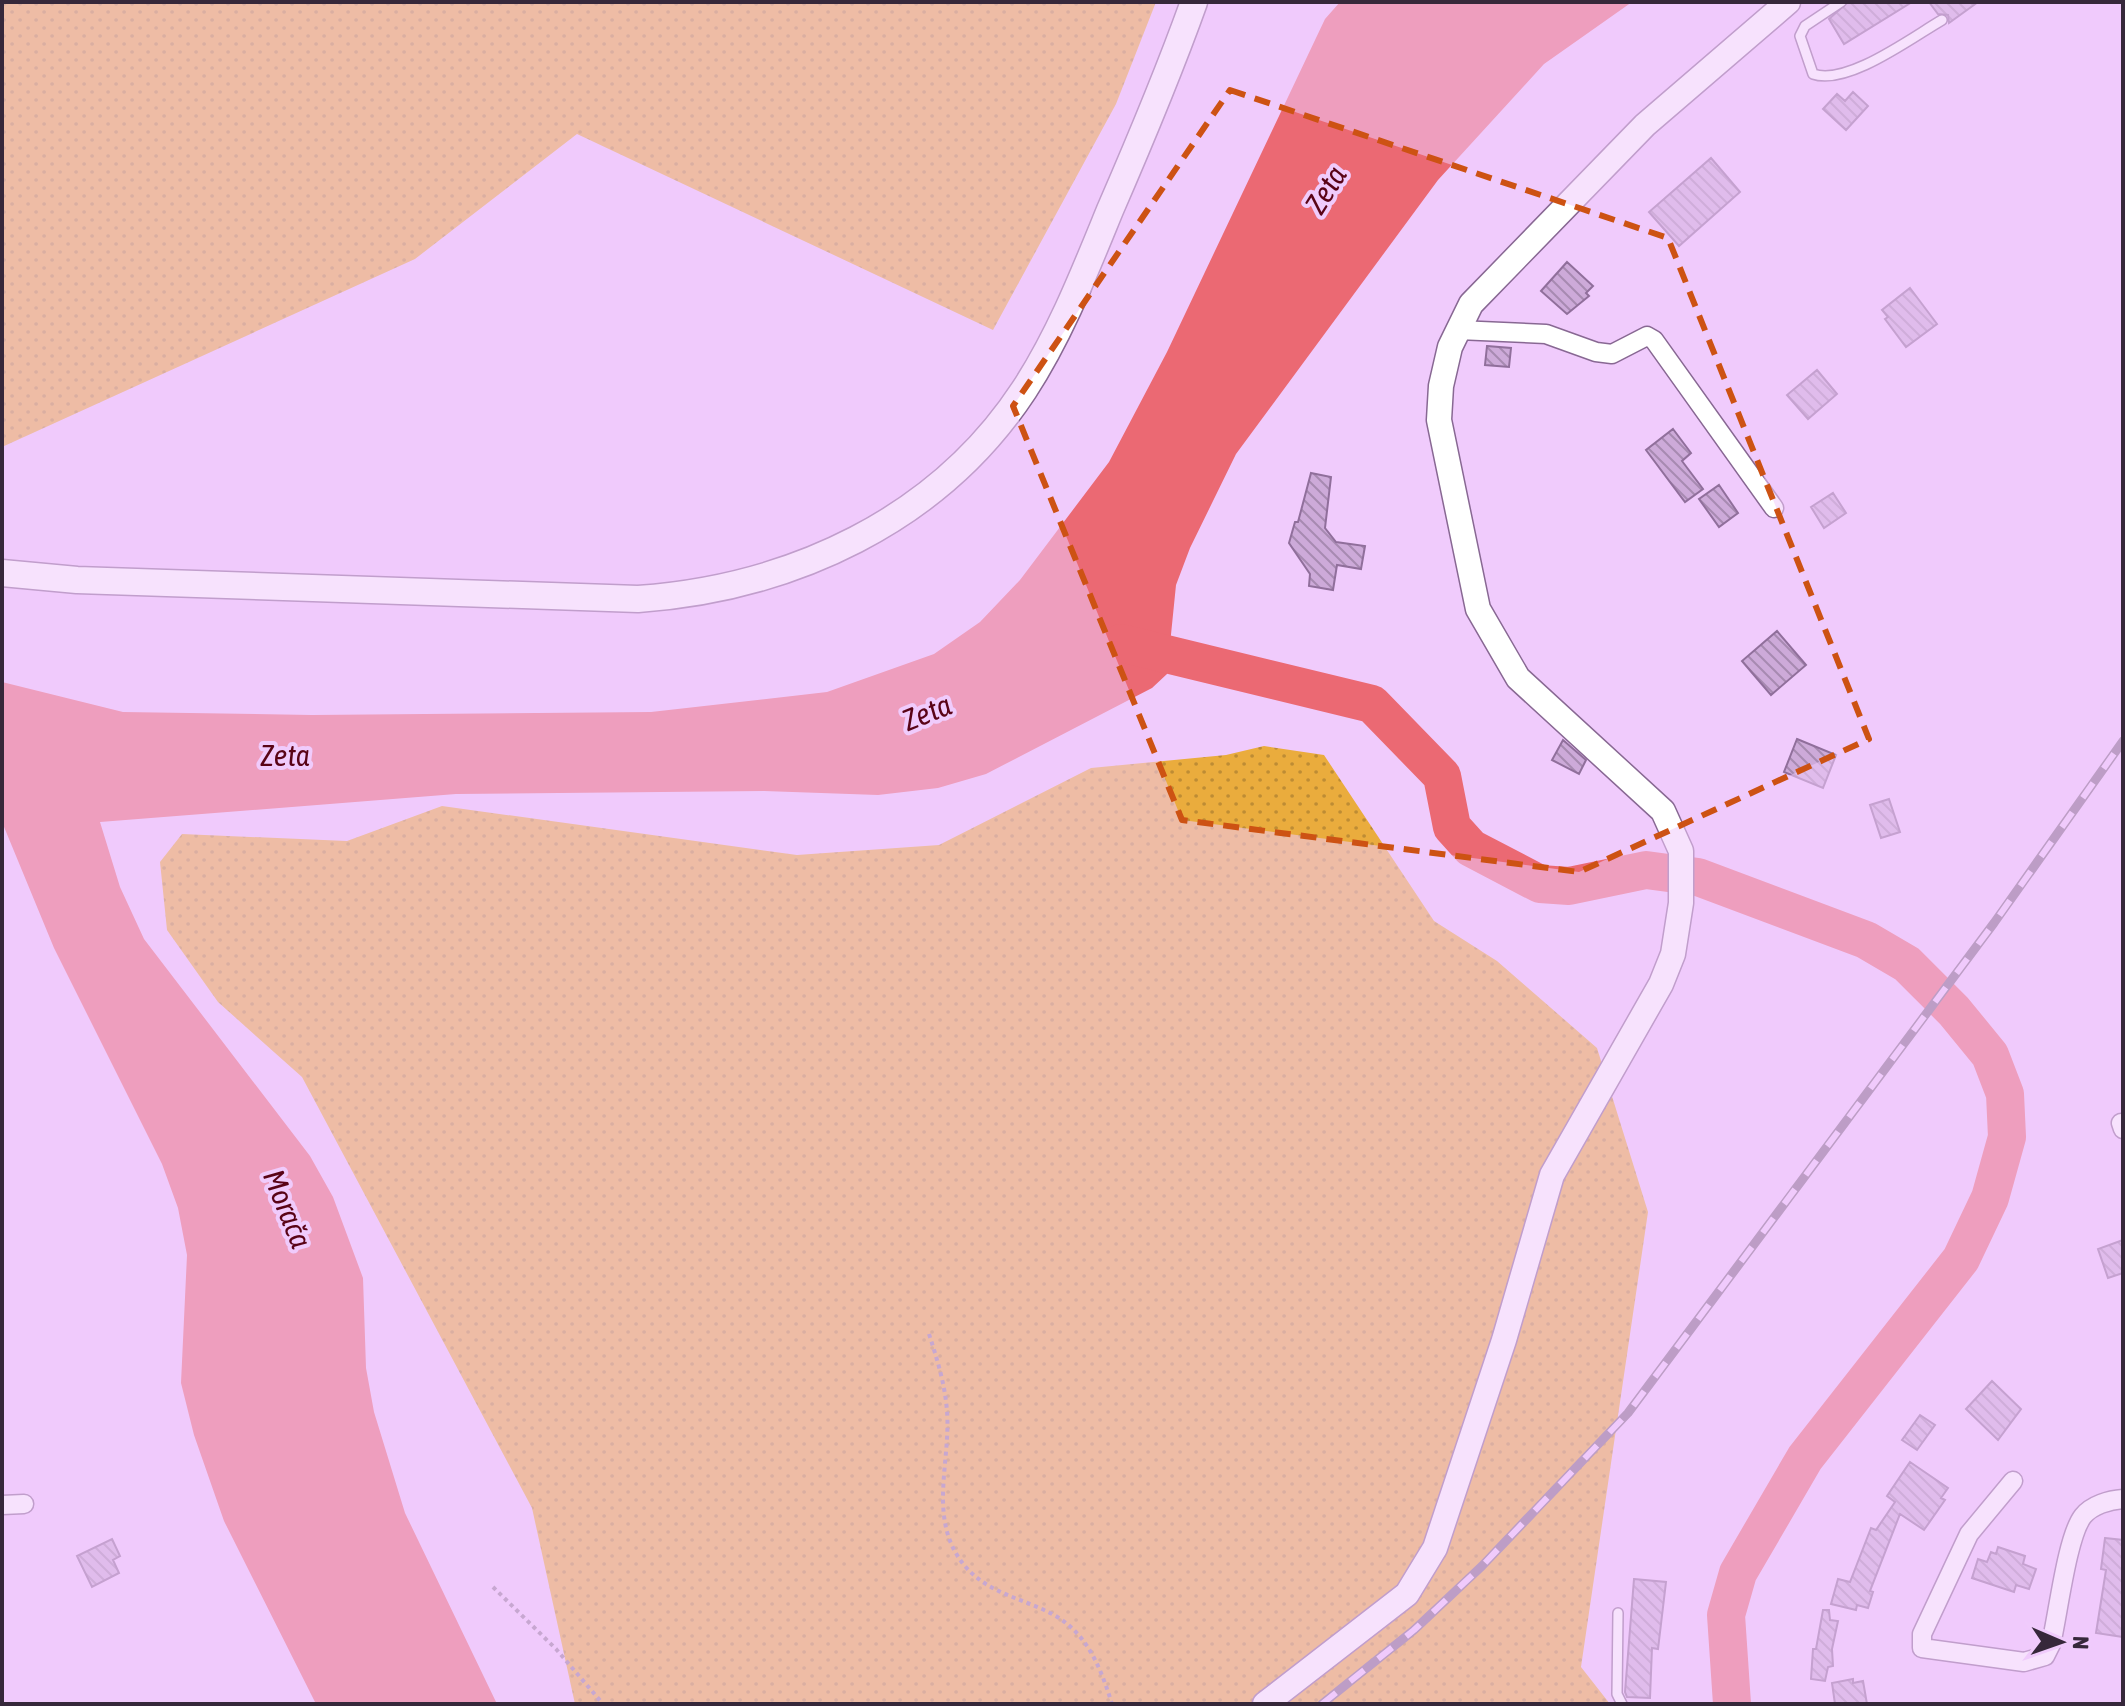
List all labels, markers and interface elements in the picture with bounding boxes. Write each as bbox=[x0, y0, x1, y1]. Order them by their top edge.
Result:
water label: Zeta bbox=[1298, 159, 1353, 219]
water label: Zeta bbox=[897, 687, 956, 737]
water label: Zeta bbox=[260, 738, 310, 772]
water label: Morača bbox=[257, 1165, 319, 1253]
north arrow bbox=[2021, 1602, 2101, 1682]
text: N bbox=[2068, 1636, 2094, 1650]

